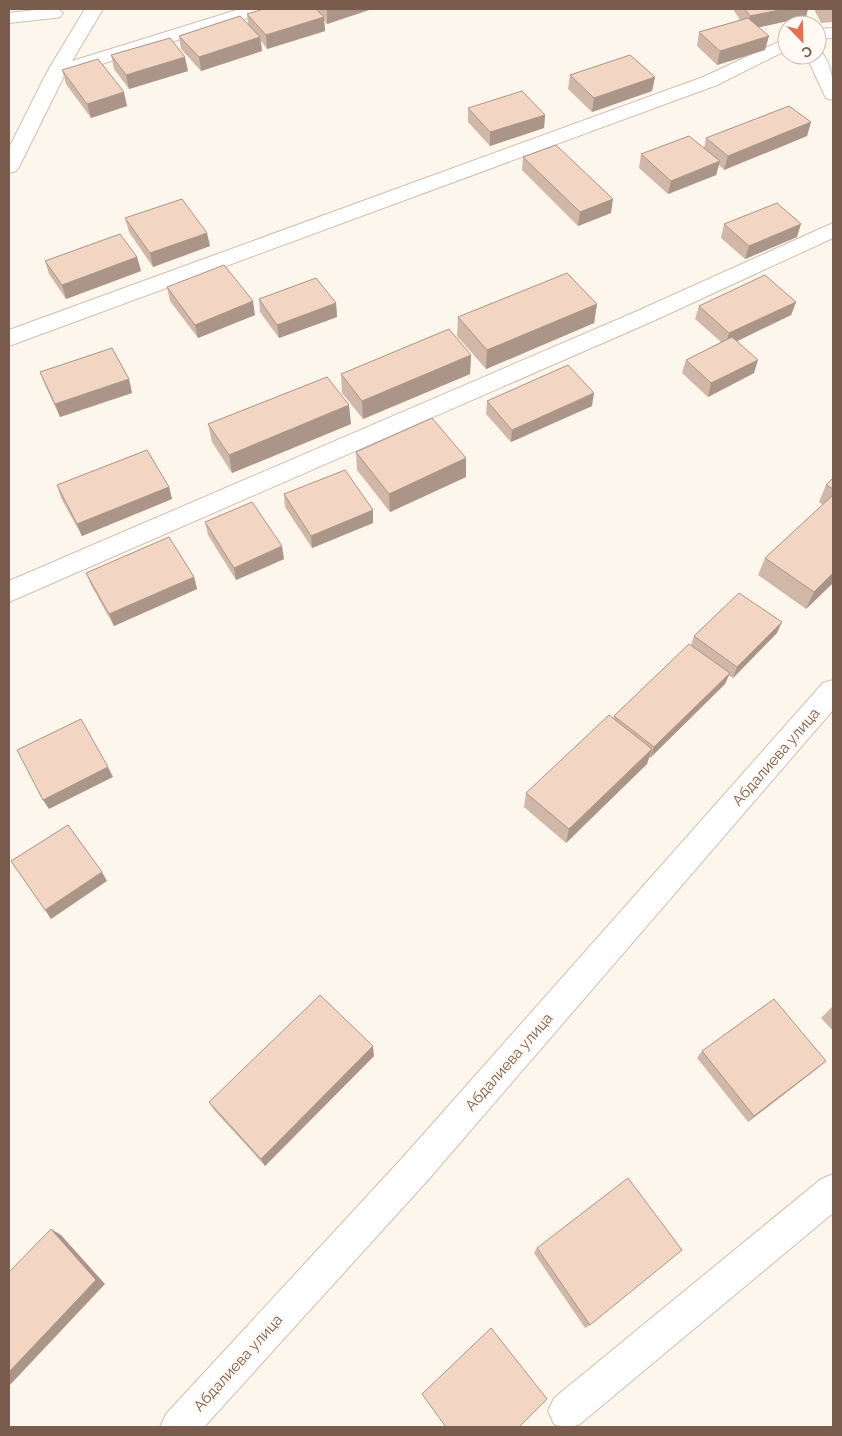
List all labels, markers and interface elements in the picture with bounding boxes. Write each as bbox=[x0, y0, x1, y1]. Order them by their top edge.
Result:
north arrow bbox=[777, 15, 827, 65]
text: С bbox=[799, 43, 815, 61]
street label: Абдалиева улица bbox=[729, 704, 823, 810]
street label: Абдалиева улица bbox=[462, 1009, 556, 1115]
street label: Абдалиева улица bbox=[190, 1311, 286, 1415]

